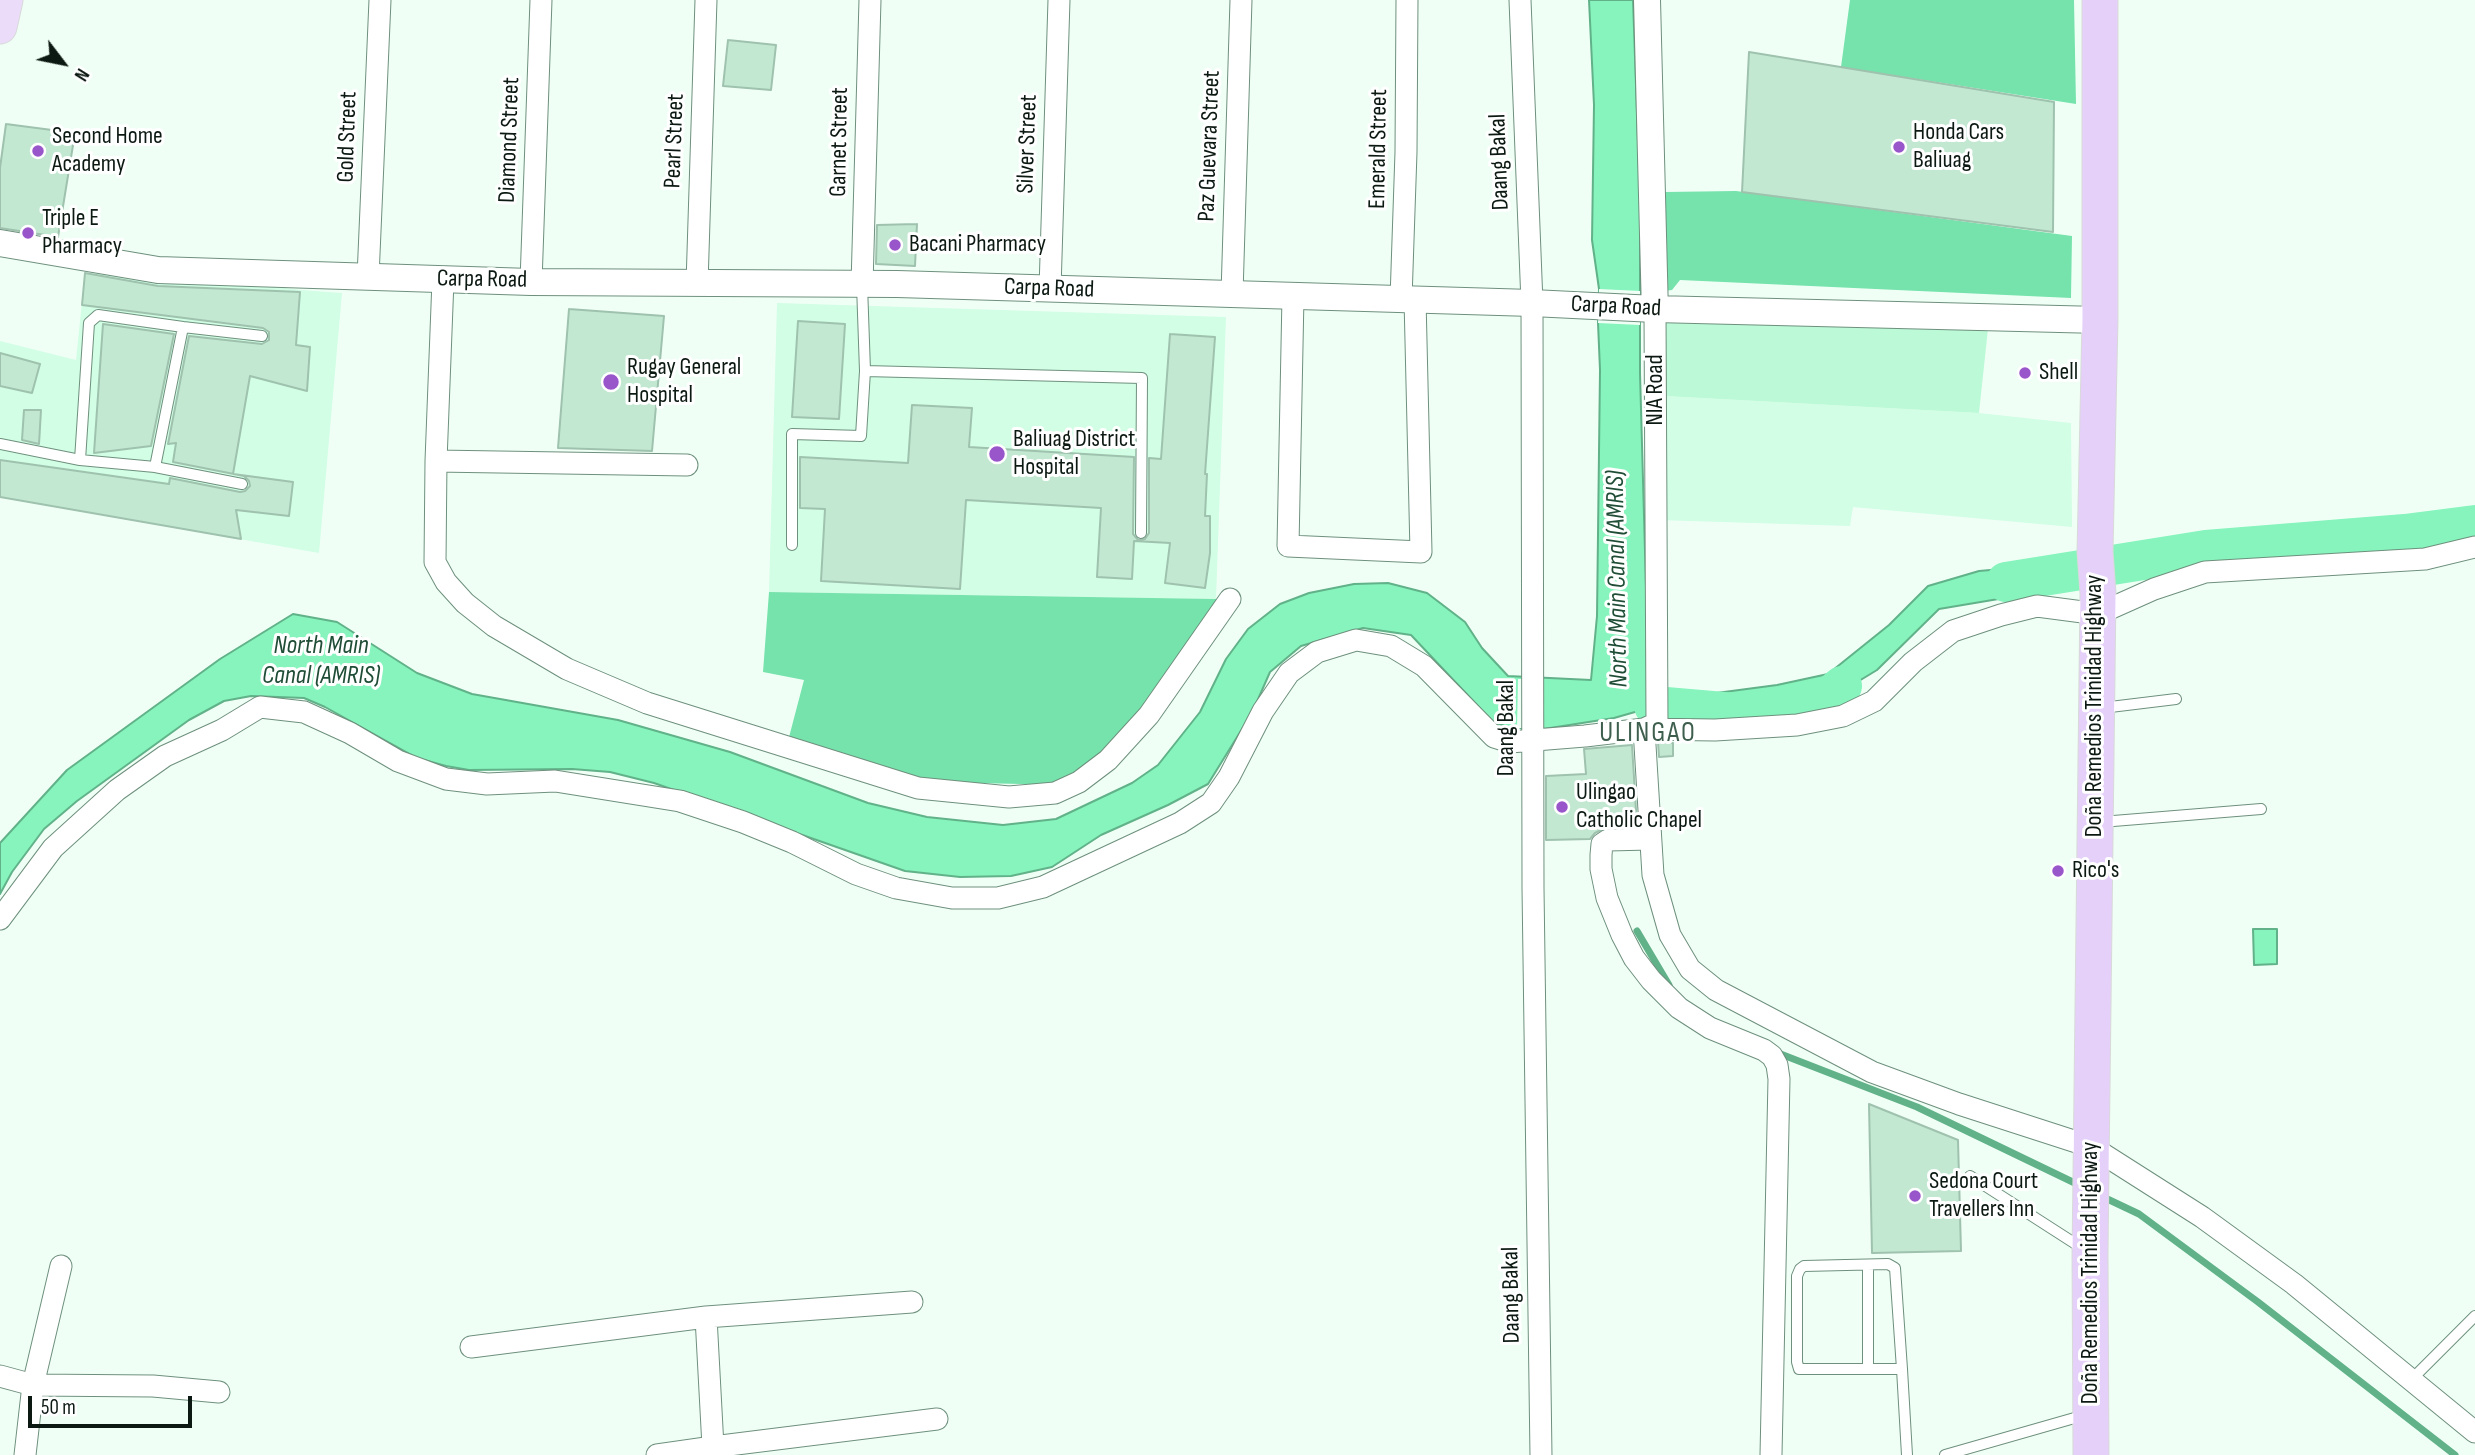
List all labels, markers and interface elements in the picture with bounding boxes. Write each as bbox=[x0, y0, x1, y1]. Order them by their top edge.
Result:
north arrow bbox=[28, 28, 98, 98]
text: N bbox=[69, 64, 94, 85]
street label: Paz Guevara Street bbox=[1193, 70, 1227, 222]
street label: Diamond Street bbox=[493, 77, 527, 203]
street label: Garnet Street bbox=[825, 87, 855, 197]
street label: Emerald Street bbox=[1364, 89, 1394, 209]
street label: Gold Street bbox=[332, 91, 364, 183]
street label: Pearl Street bbox=[659, 93, 691, 189]
street label: Silver Street bbox=[1012, 94, 1044, 194]
street label: Daang Bakal bbox=[1484, 113, 1516, 211]
place label: Honda Cars Baliuag bbox=[1913, 119, 2004, 175]
place label: Second Home Academy bbox=[52, 123, 163, 179]
marker: Honda Cars Baliuag bbox=[1891, 139, 1907, 155]
marker: Second Home Academy bbox=[30, 143, 46, 159]
place label: Triple E Pharmacy bbox=[42, 205, 122, 261]
marker: Triple E Pharmacy bbox=[20, 225, 36, 241]
place label: Bacani Pharmacy bbox=[909, 231, 1046, 259]
marker: Bacani Pharmacy bbox=[887, 237, 903, 253]
street label: Carpa Road bbox=[437, 265, 527, 295]
street label: Carpa Road bbox=[1003, 273, 1095, 305]
street label: Carpa Road bbox=[1570, 290, 1662, 324]
place label: Rugay General Hospital bbox=[627, 354, 741, 410]
street label: NIA Road bbox=[1642, 354, 1670, 426]
place label: Shell bbox=[2039, 359, 2078, 387]
marker: Shell bbox=[2017, 365, 2033, 381]
marker: Rugay General Hospital bbox=[601, 372, 621, 392]
place label: Baliuag District Hospital bbox=[1013, 426, 1135, 482]
marker: Baliuag District Hospital bbox=[987, 444, 1007, 464]
water label: North Main Canal (AMRIS) bbox=[1601, 470, 1635, 688]
street label: Doña Remedios Trinidad Highway bbox=[2081, 575, 2109, 837]
water label: North Main Canal (AMRIS) bbox=[262, 630, 380, 692]
street label: Daang Bakal bbox=[1493, 680, 1521, 776]
district label: ULINGAO bbox=[1600, 717, 1696, 751]
place label: Ulingao Catholic Chapel bbox=[1576, 779, 1702, 835]
marker: Ulingao Catholic Chapel bbox=[1554, 799, 1570, 815]
place label: Rico's bbox=[2072, 857, 2119, 885]
marker: Rico's bbox=[2050, 863, 2066, 879]
street label: Doña Remedios Trinidad Highway bbox=[2077, 1142, 2105, 1404]
place label: Sedona Court Travellers Inn bbox=[1929, 1168, 2038, 1224]
marker: Sedona Court Travellers Inn bbox=[1907, 1188, 1923, 1204]
street label: Daang Bakal bbox=[1497, 1246, 1527, 1344]
scale bar bbox=[32, 1382, 196, 1426]
text: 50 m bbox=[41, 1395, 76, 1420]

